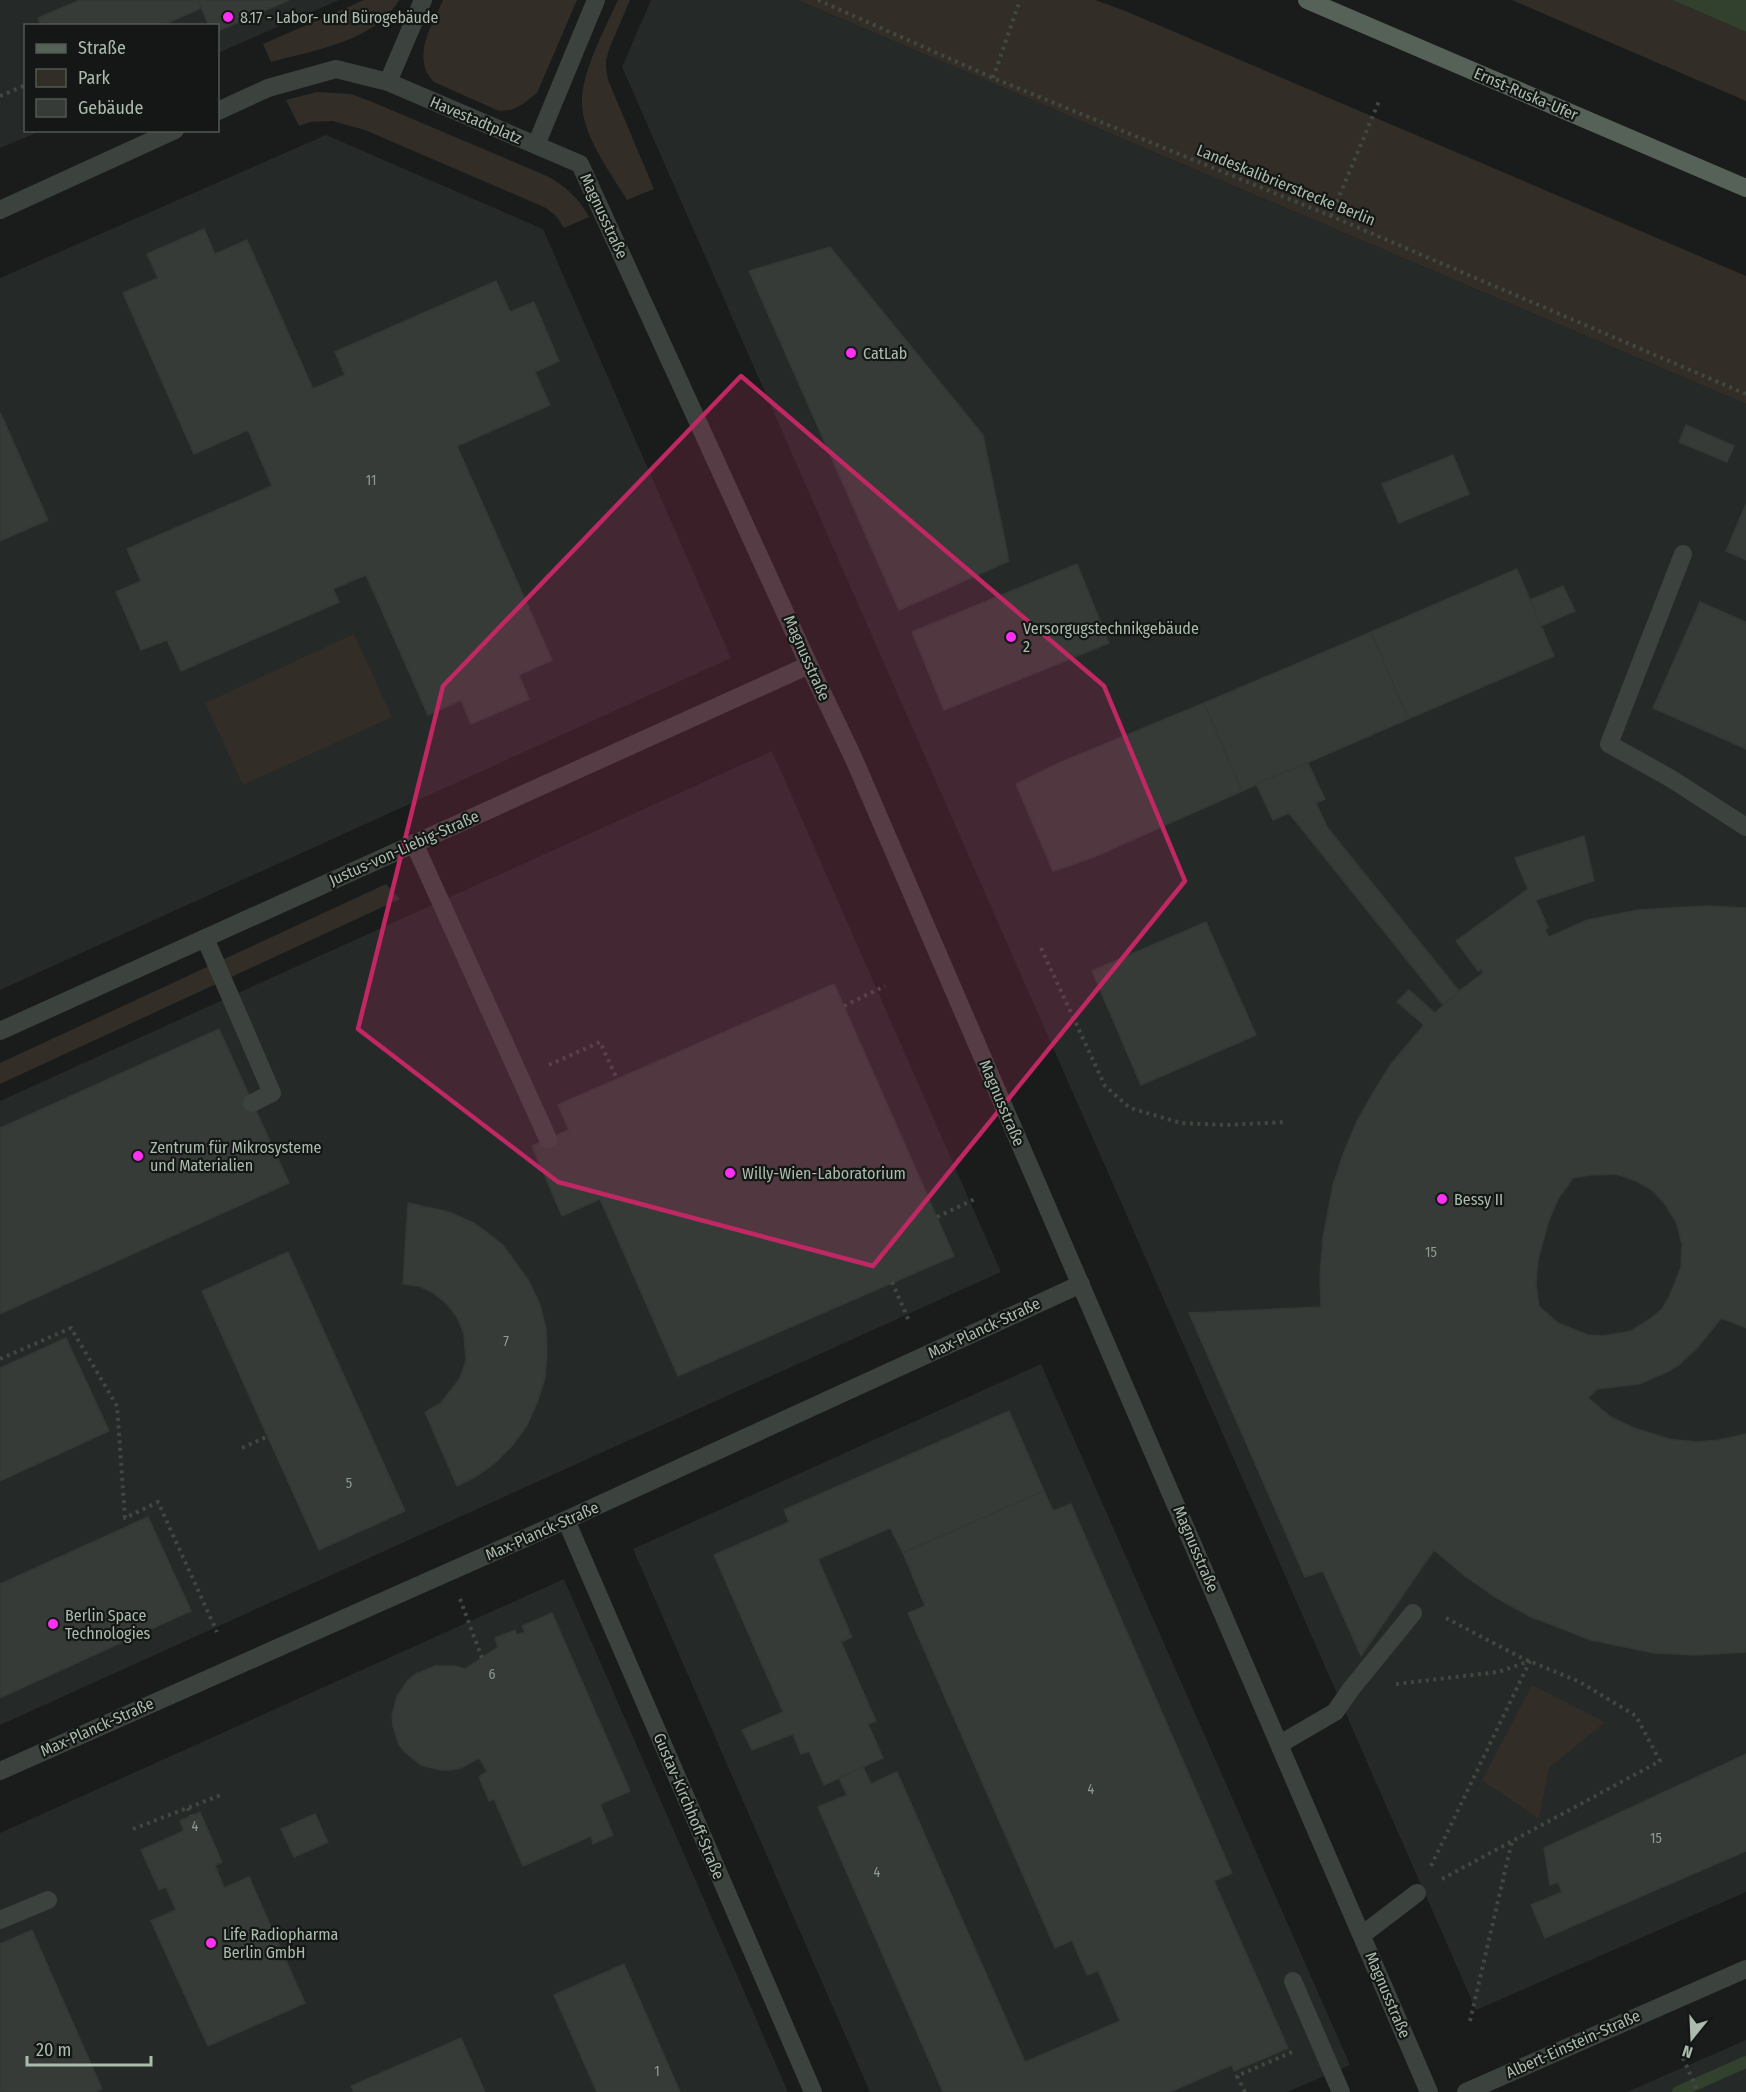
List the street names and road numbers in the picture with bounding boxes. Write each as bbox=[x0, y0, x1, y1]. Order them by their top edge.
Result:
street label: Ernst-Ruska-Ufer bbox=[1471, 64, 1581, 125]
street label: Havestadtplatz bbox=[427, 92, 525, 148]
street label: Landeskalibrierstrecke Berlin bbox=[1194, 140, 1378, 230]
street label: Magnusstraße bbox=[576, 171, 632, 262]
street label: Magnusstraße bbox=[780, 612, 834, 704]
street label: Justus-von-Liebig-Straße bbox=[326, 806, 482, 890]
street label: Magnusstraße bbox=[975, 1057, 1029, 1149]
street label: Max-Planck-Straße bbox=[925, 1294, 1043, 1362]
street label: Max-Planck-Straße bbox=[483, 1498, 602, 1564]
street label: Magnusstraße bbox=[1169, 1503, 1223, 1595]
street label: Max-Planck-Straße bbox=[38, 1694, 157, 1760]
street label: Gustav-Kirchhoff-Straße bbox=[650, 1730, 728, 1882]
street label: Magnusstraße bbox=[1361, 1949, 1415, 2041]
street label: Albert-Einstein-Straße bbox=[1503, 2006, 1643, 2082]

